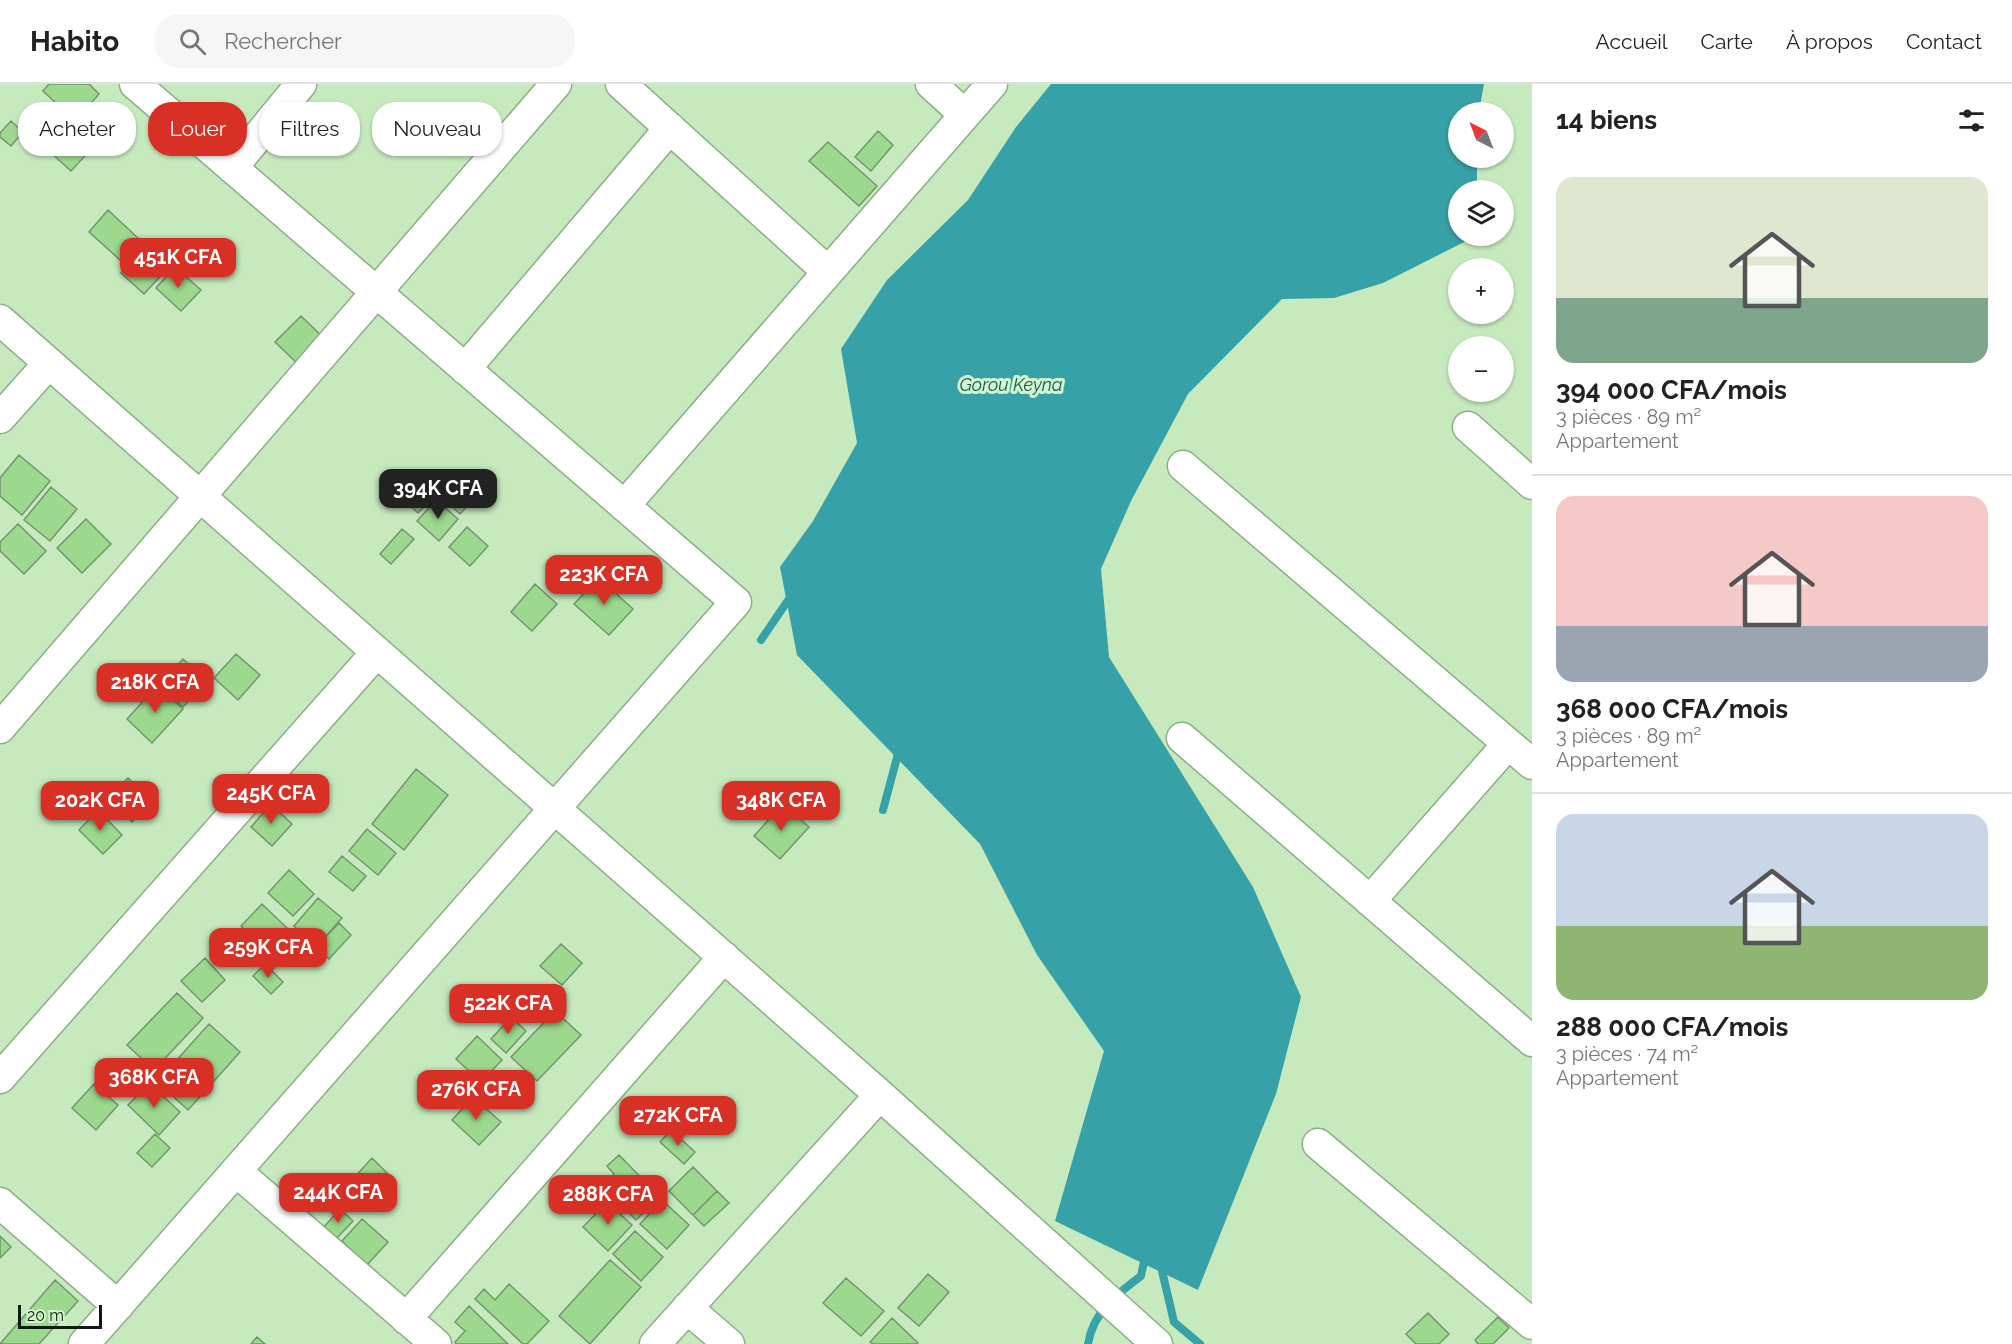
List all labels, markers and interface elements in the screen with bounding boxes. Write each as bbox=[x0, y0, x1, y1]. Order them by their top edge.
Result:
search box bbox=[155, 14, 575, 68]
text: Habito bbox=[30, 25, 119, 58]
icon: search bbox=[176, 25, 209, 58]
text: Rechercher bbox=[224, 28, 342, 54]
text: Accueil bbox=[1596, 29, 1668, 54]
text: Carte bbox=[1701, 29, 1753, 54]
text: À propos bbox=[1786, 29, 1873, 54]
text: Contact bbox=[1906, 29, 1982, 54]
chip: Acheter bbox=[18, 102, 136, 156]
chip: Louer bbox=[148, 102, 247, 156]
chip: Filtres bbox=[259, 102, 360, 156]
chip: Nouveau bbox=[372, 102, 502, 156]
north arrow bbox=[1448, 102, 1514, 168]
map controls bbox=[1448, 102, 1514, 402]
icon: filters bbox=[1955, 104, 1988, 137]
text: 14 biens bbox=[1556, 105, 1657, 135]
button: layers bbox=[1448, 180, 1514, 246]
icon: home bbox=[1718, 216, 1826, 324]
pin: 451K CFA bbox=[116, 238, 240, 289]
text: 451K CFA bbox=[134, 245, 222, 269]
button: + bbox=[1448, 258, 1514, 324]
button: − bbox=[1448, 336, 1514, 402]
water label: Gorou Keyna bbox=[959, 374, 1063, 395]
text: 394 000 CFA/mois bbox=[1556, 375, 1787, 405]
text: 3 pièces · 89 m² bbox=[1556, 405, 1701, 429]
text: Appartement bbox=[1556, 429, 1679, 453]
pin: 394K CFA bbox=[376, 469, 500, 520]
text: 394K CFA bbox=[393, 476, 483, 500]
icon: home bbox=[1718, 535, 1826, 643]
pin: 223K CFA bbox=[542, 555, 666, 606]
text: 223K CFA bbox=[559, 562, 649, 586]
pin: 218K CFA bbox=[93, 663, 217, 714]
text: 218K CFA bbox=[111, 670, 199, 694]
text: 368 000 CFA/mois bbox=[1556, 694, 1788, 724]
text: 3 pièces · 89 m² bbox=[1556, 724, 1701, 748]
text: Appartement bbox=[1556, 748, 1679, 772]
pin: 245K CFA bbox=[209, 774, 333, 825]
pin: 202K CFA bbox=[38, 781, 162, 832]
text: 245K CFA bbox=[226, 781, 316, 805]
pin: 348K CFA bbox=[719, 781, 843, 832]
text: 202K CFA bbox=[55, 788, 145, 812]
text: 348K CFA bbox=[736, 788, 826, 812]
icon: home bbox=[1718, 853, 1826, 961]
pin: 259K CFA bbox=[206, 928, 330, 979]
text: 259K CFA bbox=[223, 935, 313, 959]
pin: 522K CFA bbox=[446, 984, 570, 1035]
text: 522K CFA bbox=[463, 991, 553, 1015]
text: 288 000 CFA/mois bbox=[1556, 1012, 1788, 1042]
text: 3 pièces · 74 m² bbox=[1556, 1042, 1698, 1066]
pin: 368K CFA bbox=[92, 1058, 216, 1109]
text: 368K CFA bbox=[109, 1065, 199, 1089]
text: Appartement bbox=[1556, 1066, 1679, 1090]
pin: 276K CFA bbox=[414, 1070, 538, 1121]
text: 276K CFA bbox=[431, 1077, 521, 1101]
pin: 272K CFA bbox=[616, 1096, 740, 1147]
text: 272K CFA bbox=[633, 1103, 723, 1127]
pin: 244K CFA bbox=[276, 1173, 400, 1224]
pin: 288K CFA bbox=[546, 1175, 670, 1226]
text: 244K CFA bbox=[293, 1180, 383, 1204]
text: 288K CFA bbox=[562, 1182, 654, 1206]
scale bar bbox=[18, 1302, 102, 1330]
text: 20 m bbox=[27, 1306, 64, 1325]

